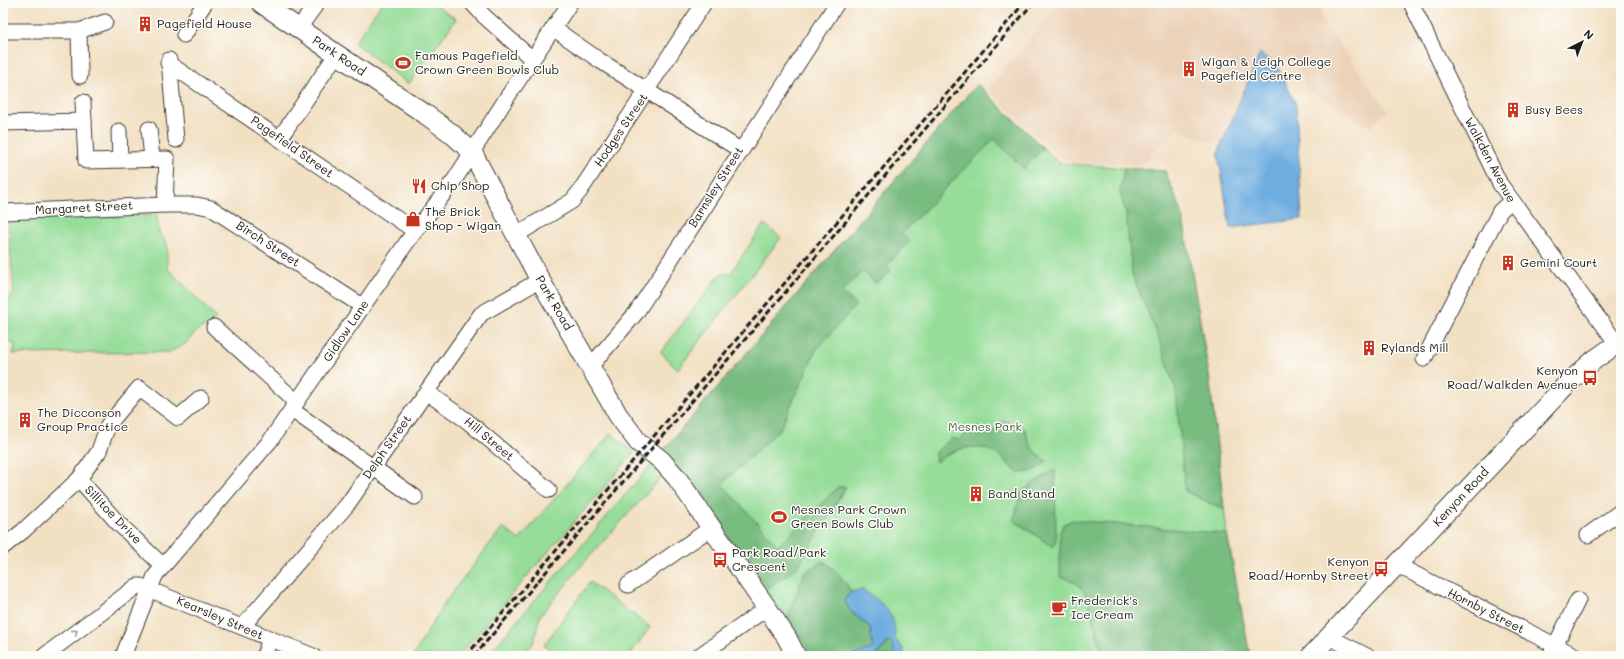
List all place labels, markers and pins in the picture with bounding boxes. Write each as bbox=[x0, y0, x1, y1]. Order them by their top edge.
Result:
building icon: Pagefield House bbox=[136, 15, 154, 33]
place label: Pagefield House bbox=[157, 15, 252, 31]
place label: Famous Pagefield Crown Green Bowls Club bbox=[415, 47, 559, 77]
place label: Wigan & Leigh College Pagefield Centre bbox=[1201, 53, 1331, 83]
sports icon: Famous Pagefield Crown Green Bowls Club bbox=[394, 54, 412, 72]
building icon: Wigan & Leigh College Pagefield Centre bbox=[1180, 60, 1198, 78]
building icon: Busy Bees bbox=[1504, 101, 1522, 119]
place label: Busy Bees bbox=[1525, 101, 1583, 117]
restaurant icon: Chip Shop bbox=[410, 177, 428, 195]
place label: Chip Shop bbox=[431, 177, 489, 193]
place label: The Brick Shop - Wigan bbox=[425, 203, 501, 233]
shop icon: The Brick Shop - Wigan bbox=[404, 210, 422, 228]
building icon: Gemini Court bbox=[1499, 254, 1517, 272]
place label: Gemini Court bbox=[1520, 254, 1597, 270]
building icon: Rylands Mill bbox=[1360, 339, 1378, 357]
place label: Rylands Mill bbox=[1381, 339, 1449, 355]
place label: Kenyon Road/Walkden Avenue bbox=[1447, 362, 1578, 392]
bus stop icon: Kenyon Road/Walkden Avenue bbox=[1581, 369, 1599, 387]
place label: The Dicconson Group Practice bbox=[37, 404, 128, 434]
building icon: The Dicconson Group Practice bbox=[16, 411, 34, 429]
building icon: Band Stand bbox=[967, 485, 985, 503]
place label: Band Stand bbox=[988, 485, 1055, 501]
place label: Mesnes Park Crown Green Bowls Club bbox=[791, 501, 906, 531]
sports icon: Mesnes Park Crown Green Bowls Club bbox=[770, 508, 788, 526]
place label: Park Road/Park Crescent bbox=[732, 544, 826, 574]
bus stop icon: Park Road/Park Crescent bbox=[711, 551, 729, 569]
place label: Kenyon Road/Hornby Street bbox=[1249, 553, 1369, 583]
bus stop icon: Kenyon Road/Hornby Street bbox=[1372, 560, 1390, 578]
place label: Frederick's Ice Cream bbox=[1071, 592, 1138, 622]
cafe icon: Frederick's Ice Cream bbox=[1050, 599, 1068, 617]

